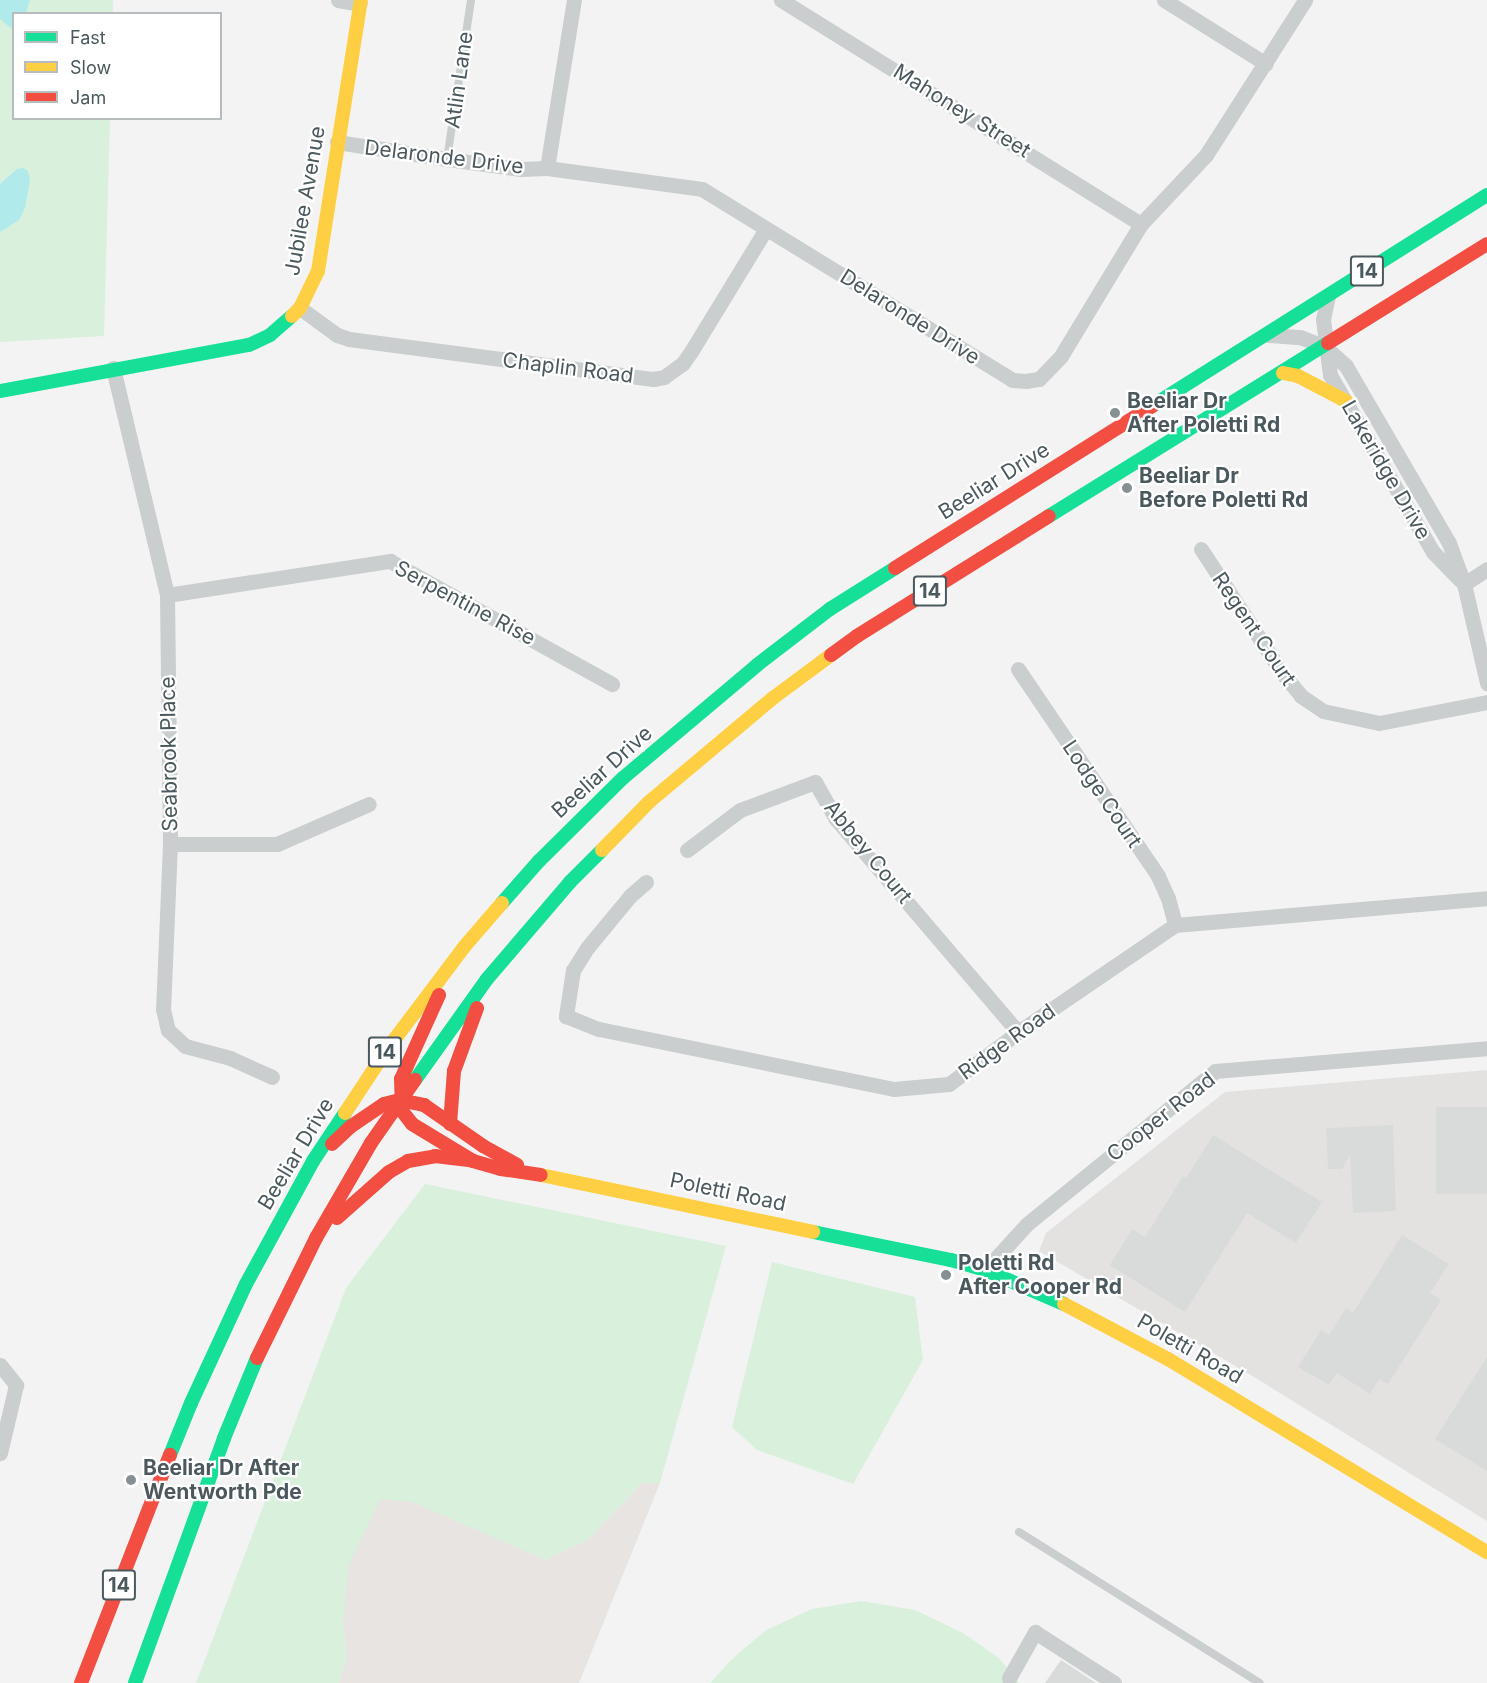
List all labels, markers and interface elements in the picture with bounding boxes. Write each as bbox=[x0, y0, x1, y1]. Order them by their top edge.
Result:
legend bbox=[12, 12, 222, 120]
text: Fast bbox=[70, 27, 106, 48]
street label: Atlin Lane bbox=[440, 30, 478, 130]
text: Slow bbox=[70, 57, 111, 78]
street label: Mahoney Street bbox=[889, 59, 1035, 163]
text: Jam bbox=[70, 87, 106, 108]
street label: Jubilee Avenue bbox=[279, 124, 331, 278]
street label: Delaronde Drive bbox=[363, 135, 525, 179]
road number: 14 bbox=[1349, 254, 1385, 288]
street label: Delaronde Drive bbox=[836, 264, 984, 370]
street label: Chaplin Road bbox=[501, 347, 635, 389]
place label: Beeliar Dr After Poletti Rd bbox=[1127, 388, 1280, 438]
street label: Lakeridge Drive bbox=[1336, 396, 1436, 544]
marker: Beeliar Dr After Poletti Rd bbox=[1108, 406, 1122, 420]
street label: Beeliar Drive bbox=[934, 437, 1054, 525]
place label: Beeliar Dr Before Poletti Rd bbox=[1139, 463, 1308, 513]
marker: Beeliar Dr Before Poletti Rd bbox=[1120, 481, 1134, 495]
street label: Serpentine Rise bbox=[390, 555, 540, 651]
street label: Regent Court bbox=[1207, 568, 1301, 690]
road number: 14 bbox=[912, 574, 948, 608]
street label: Seabrook Place bbox=[155, 676, 183, 832]
street label: Beeliar Drive bbox=[547, 720, 657, 824]
street label: Lodge Court bbox=[1057, 736, 1147, 852]
street label: Abbey Court bbox=[819, 795, 917, 909]
street label: Ridge Road bbox=[954, 999, 1060, 1085]
road number: 14 bbox=[367, 1035, 403, 1069]
street label: Cooper Road bbox=[1102, 1067, 1220, 1167]
street label: Beeliar Drive bbox=[253, 1093, 339, 1215]
street label: Poletti Road bbox=[668, 1167, 788, 1217]
place label: Poletti Rd After Cooper Rd bbox=[958, 1250, 1122, 1300]
marker: Poletti Rd After Cooper Rd bbox=[939, 1268, 953, 1282]
street label: Poletti Road bbox=[1133, 1309, 1247, 1389]
place label: Beeliar Dr After Wentworth Pde bbox=[143, 1455, 302, 1505]
marker: Beeliar Dr After Wentworth Pde bbox=[124, 1473, 138, 1487]
road number: 14 bbox=[101, 1568, 137, 1602]

